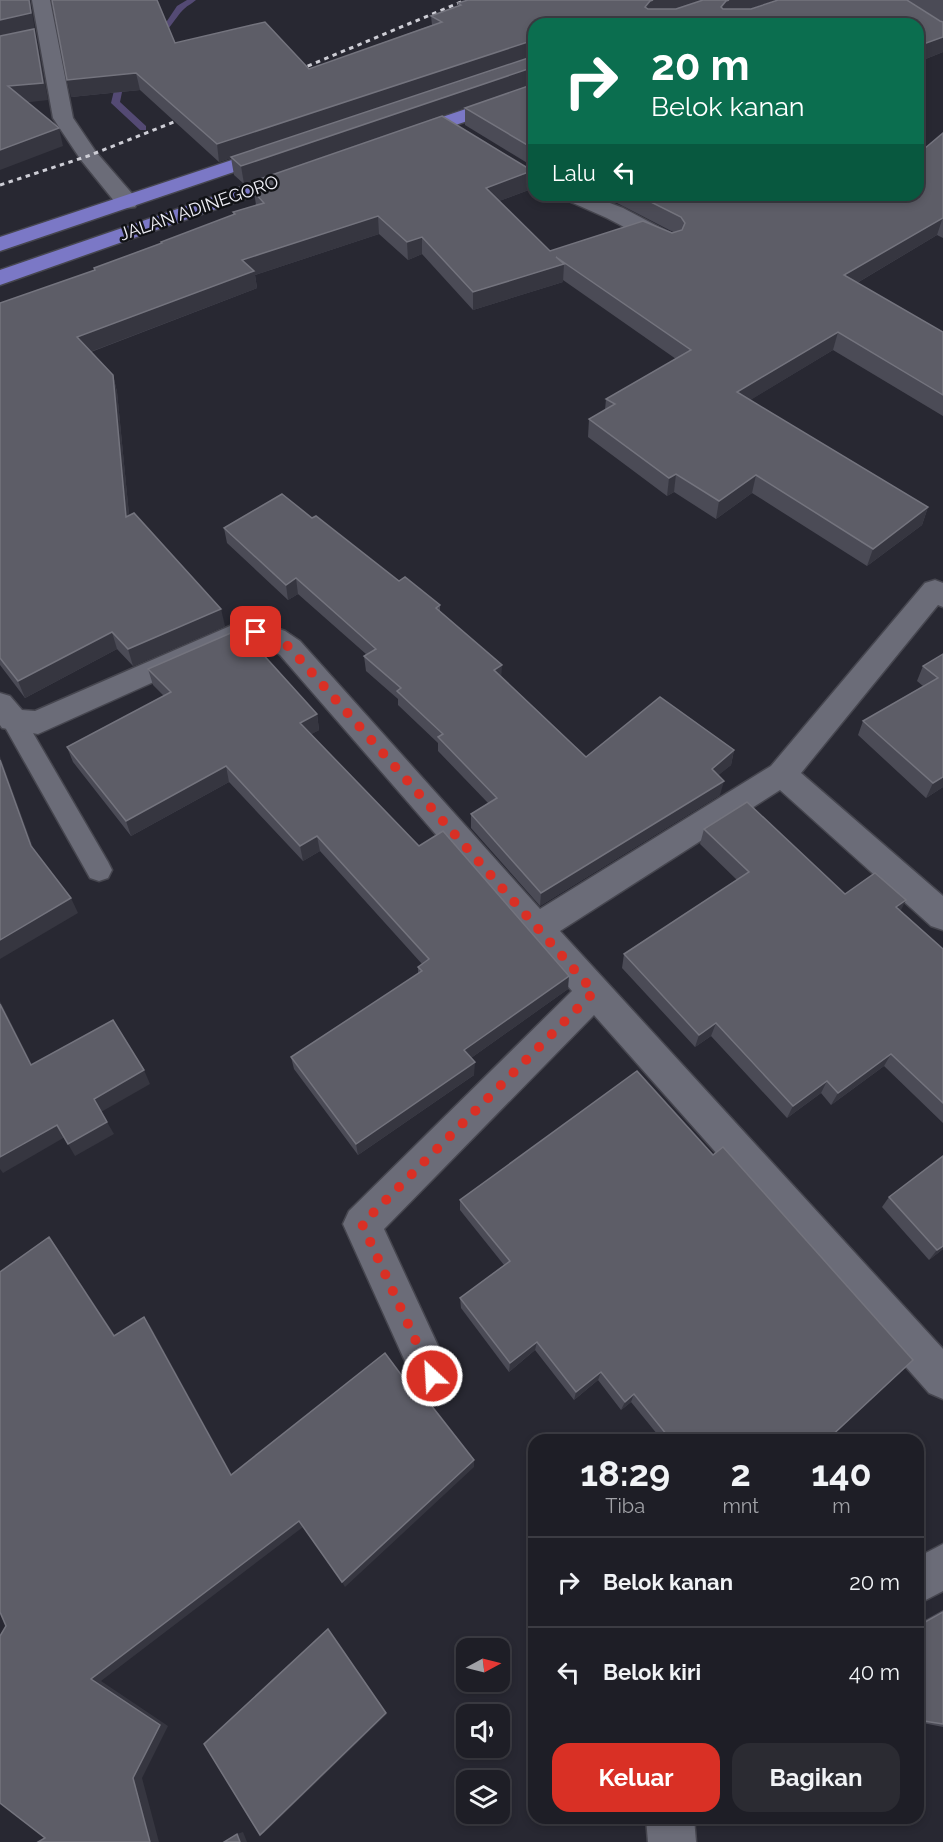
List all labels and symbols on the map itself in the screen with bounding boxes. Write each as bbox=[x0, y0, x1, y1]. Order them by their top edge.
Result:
street label: JALAN ADINEGORO bbox=[117, 170, 281, 245]
pin bbox=[230, 606, 281, 657]
position arrow bbox=[400, 1344, 464, 1408]
north arrow bbox=[456, 1638, 510, 1692]

